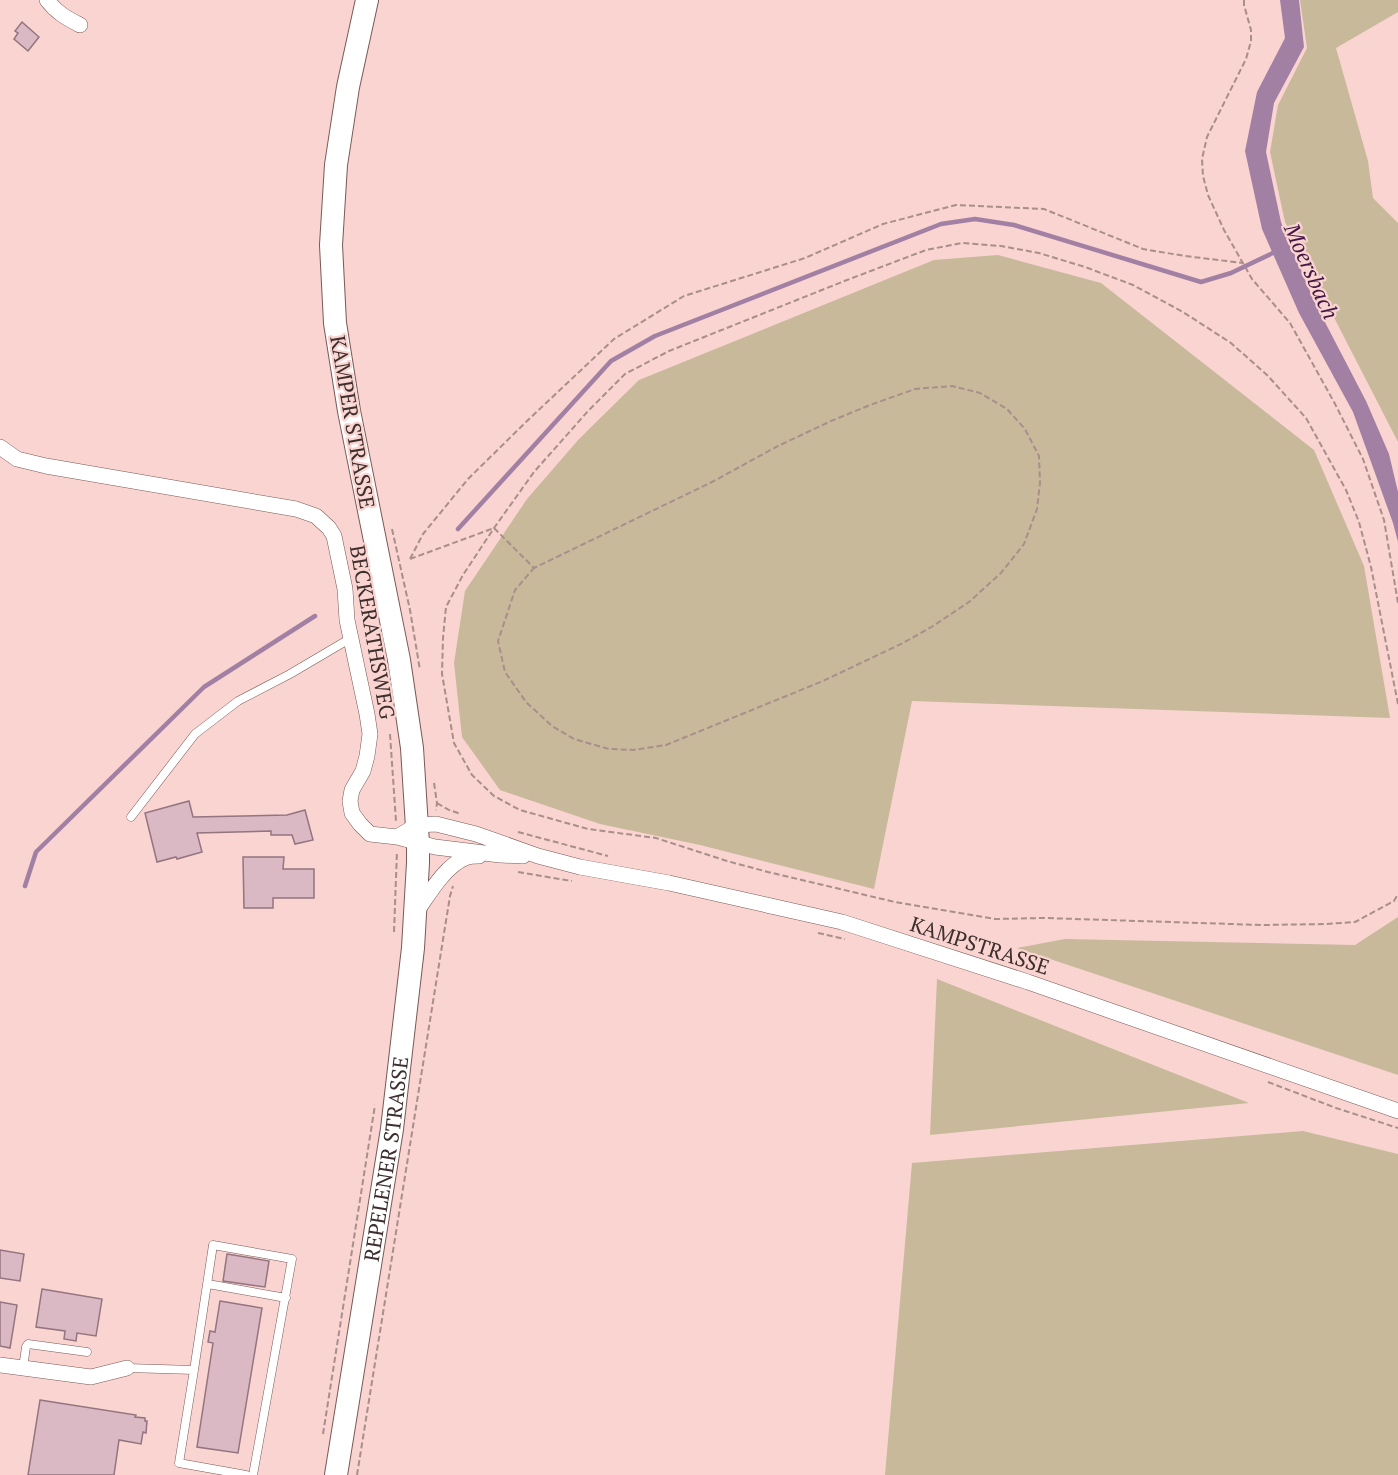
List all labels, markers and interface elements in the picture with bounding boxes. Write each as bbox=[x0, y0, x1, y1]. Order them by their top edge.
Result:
water label: Moersbach bbox=[1278, 217, 1346, 324]
street label: KAMPER STRASSE bbox=[324, 333, 382, 511]
street label: BECKERATHSWEG bbox=[344, 543, 402, 722]
street label: KAMPSTRASSE bbox=[907, 909, 1053, 981]
street label: REPELENER STRASSE bbox=[357, 1055, 414, 1264]

